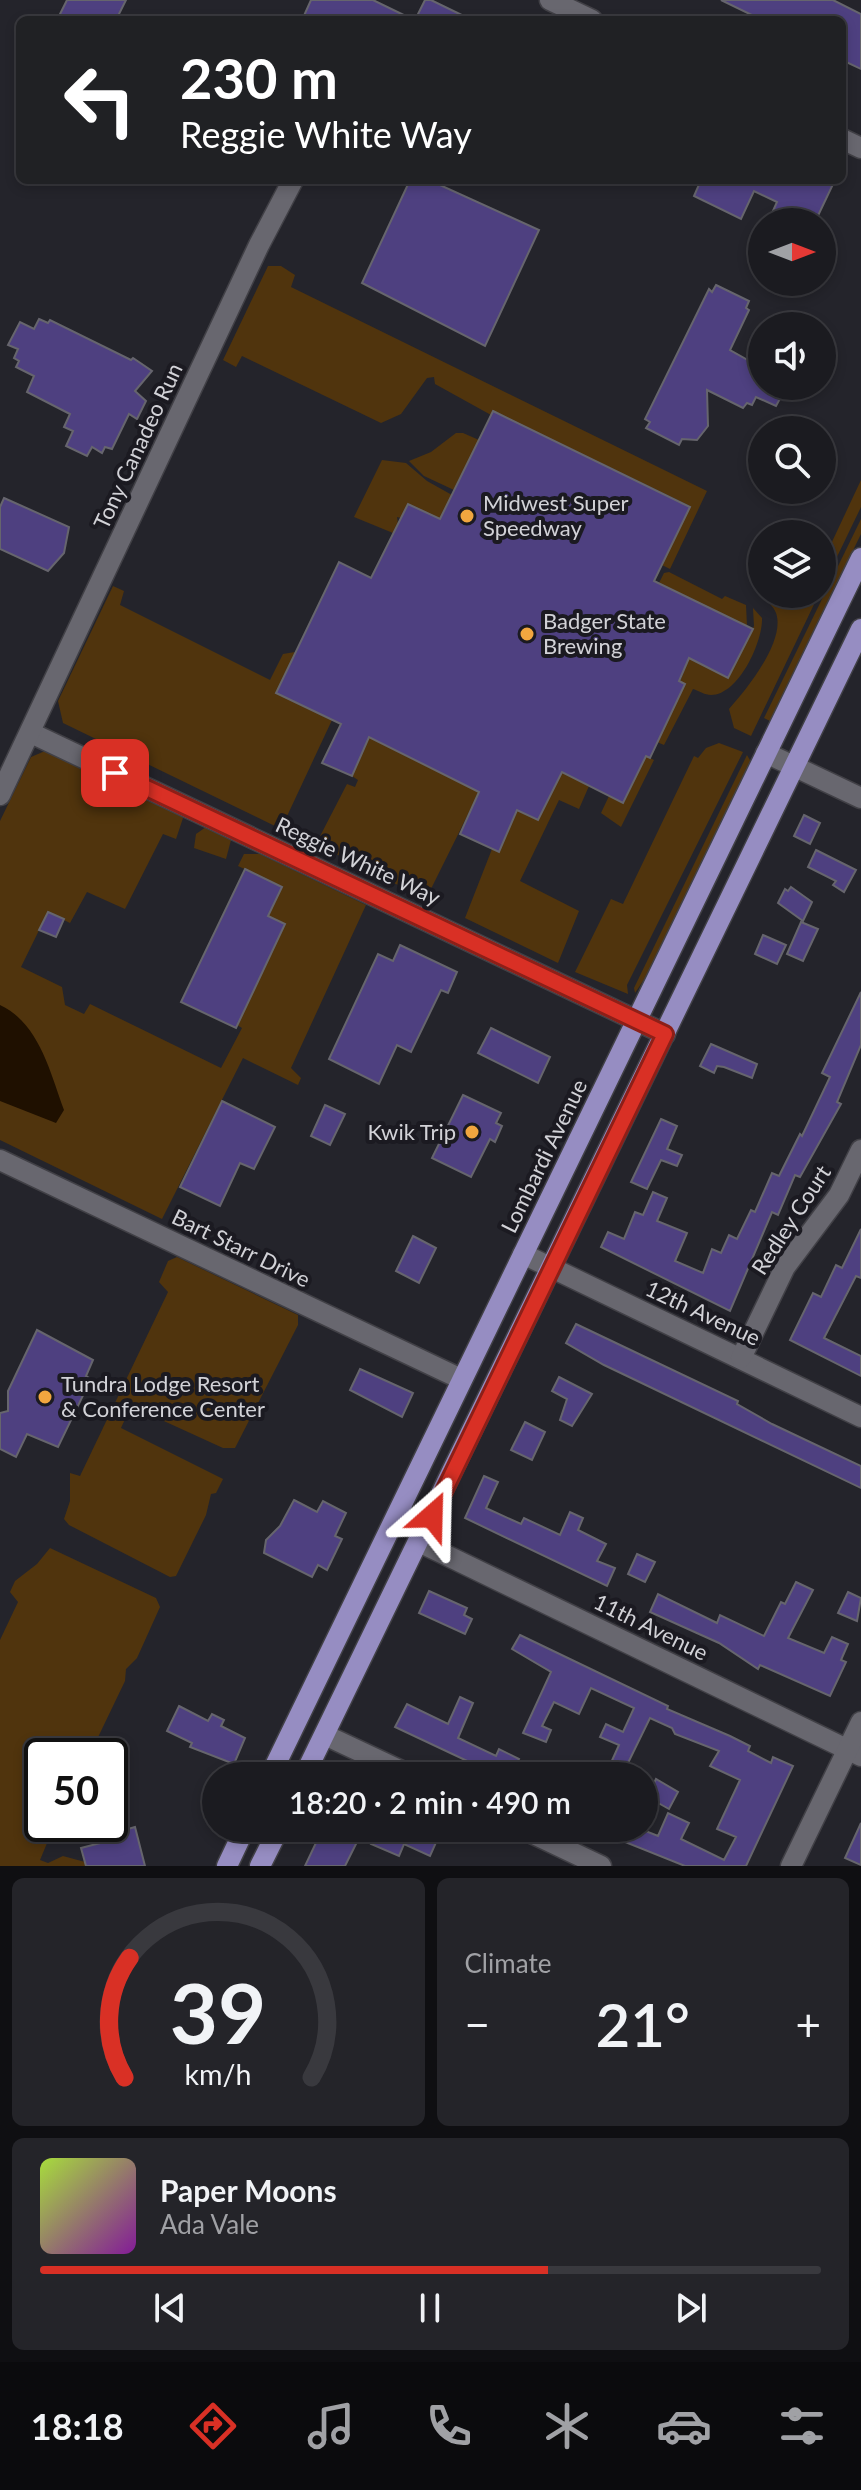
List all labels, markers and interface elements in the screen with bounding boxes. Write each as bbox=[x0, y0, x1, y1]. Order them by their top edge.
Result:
text: 230 m bbox=[180, 44, 338, 111]
icon: left bbox=[48, 48, 152, 152]
text: Reggie White Way bbox=[180, 112, 472, 156]
north arrow bbox=[748, 208, 836, 296]
map controls bbox=[748, 208, 836, 608]
button: sound bbox=[748, 312, 836, 400]
street label: Tony Canadeo Run bbox=[87, 359, 188, 533]
button: search bbox=[748, 416, 836, 504]
place label: Midwest Super Speedway bbox=[483, 489, 629, 541]
marker: Midwest Super Speedway bbox=[458, 507, 476, 525]
button: layers bbox=[748, 520, 836, 608]
place label: Badger State Brewing bbox=[543, 607, 666, 659]
marker: Badger State Brewing bbox=[518, 625, 536, 643]
pin bbox=[81, 739, 149, 807]
icon: arrive bbox=[93, 751, 137, 795]
street label: Reggie White Way bbox=[272, 811, 445, 911]
street label: Lombardi Avenue bbox=[495, 1075, 592, 1237]
place label: Kwik Trip bbox=[367, 1118, 456, 1145]
marker: Kwik Trip bbox=[463, 1123, 481, 1141]
street label: Redley Court bbox=[745, 1160, 836, 1280]
street label: Bart Starr Drive bbox=[168, 1202, 315, 1293]
street label: 12th Avenue bbox=[642, 1274, 765, 1351]
place label: Tundra Lodge Resort & Conference Center bbox=[61, 1370, 265, 1422]
marker: Tundra Lodge Resort & Conference Center bbox=[36, 1388, 54, 1406]
position arrow bbox=[390, 1474, 474, 1558]
street label: 11th Avenue bbox=[590, 1587, 713, 1666]
speed limit sign: 50 bbox=[24, 1738, 128, 1842]
text: 18:20 · 2 min · 490 m bbox=[289, 1784, 571, 1820]
text: Climate bbox=[465, 1947, 551, 1979]
text: 39 bbox=[170, 1962, 267, 2062]
text: 21° bbox=[596, 1988, 690, 2060]
text: − bbox=[465, 1998, 490, 2050]
text: + bbox=[795, 1998, 821, 2050]
text: km/h bbox=[185, 2057, 252, 2091]
text: Paper Moons bbox=[160, 2172, 337, 2208]
text: Ada Vale bbox=[160, 2208, 259, 2240]
icon: previous bbox=[148, 2286, 192, 2330]
icon: pause bbox=[408, 2286, 452, 2330]
icon: next bbox=[669, 2286, 713, 2330]
icon: directions bbox=[185, 2398, 241, 2454]
icon: music bbox=[303, 2398, 359, 2454]
icon: phone bbox=[421, 2398, 477, 2454]
icon: climate bbox=[539, 2398, 595, 2454]
icon: car bbox=[656, 2398, 712, 2454]
icon: filters bbox=[774, 2398, 830, 2454]
text: 18:18 bbox=[31, 2404, 124, 2448]

